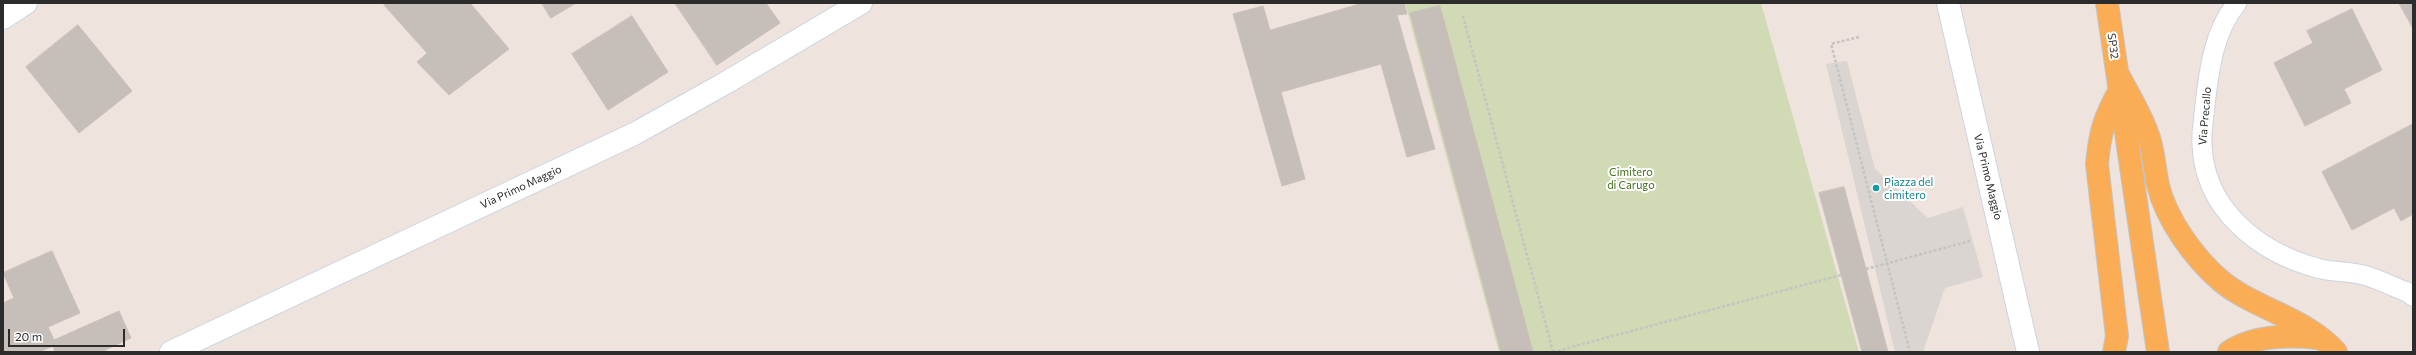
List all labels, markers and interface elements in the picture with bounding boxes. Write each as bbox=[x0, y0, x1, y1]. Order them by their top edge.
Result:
street label: SP32 bbox=[2105, 32, 2121, 60]
street label: Via Precallo bbox=[2196, 86, 2214, 146]
street label: Via Primo Maggio bbox=[1971, 133, 2005, 221]
street label: Via Primo Maggio bbox=[478, 162, 564, 212]
park label: Cimitero di Carugo bbox=[1607, 165, 1655, 191]
place label: Piazza del cimitero bbox=[1884, 175, 1933, 201]
marker: Piazza del cimitero bbox=[1871, 183, 1881, 193]
scale bar bbox=[10, 321, 127, 347]
text: 20 m bbox=[15, 329, 42, 343]

